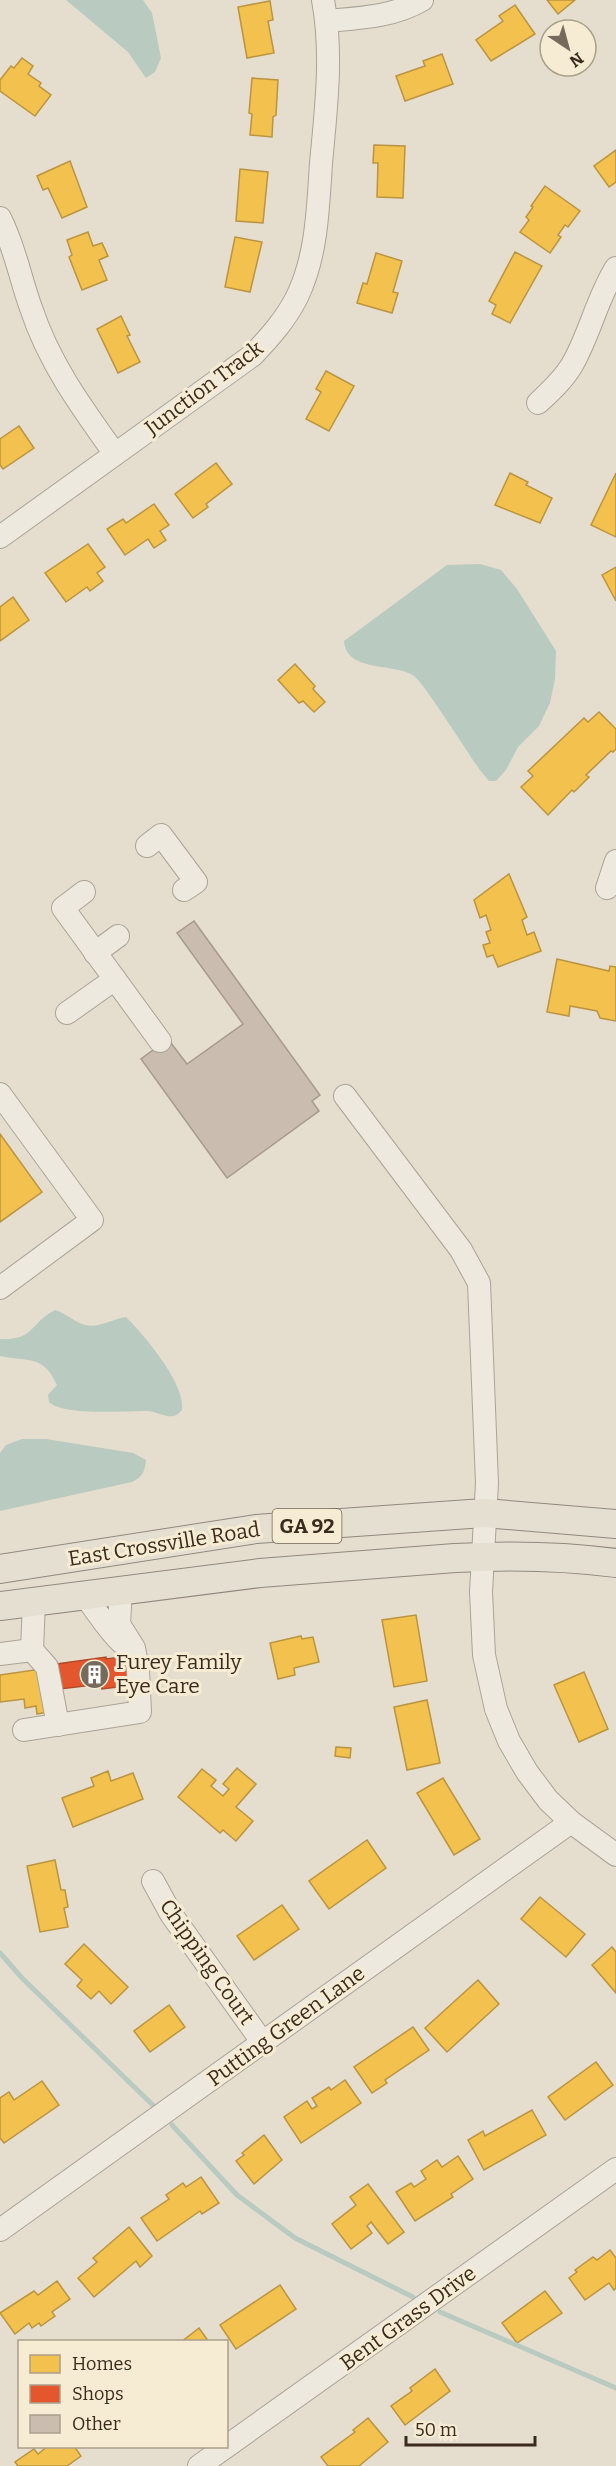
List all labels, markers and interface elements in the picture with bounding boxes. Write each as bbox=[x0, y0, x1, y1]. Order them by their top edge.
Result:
north arrow bbox=[538, 18, 598, 78]
text: N bbox=[566, 48, 587, 71]
street label: Junction Track bbox=[139, 335, 268, 441]
road number: GA 92 bbox=[272, 1509, 342, 1543]
street label: East Crossville Road bbox=[66, 1516, 262, 1572]
place label: Furey Family Eye Care bbox=[116, 1649, 242, 1699]
building icon: Furey Family Eye Care bbox=[79, 1658, 111, 1690]
street label: Chipping Court bbox=[154, 1894, 260, 2030]
street label: Putting Green Lane bbox=[202, 1960, 370, 2092]
street label: Bent Grass Drive bbox=[335, 2260, 481, 2376]
legend bbox=[18, 2340, 228, 2448]
text: Homes bbox=[72, 2353, 132, 2375]
text: Shops bbox=[72, 2383, 124, 2405]
scale bar bbox=[406, 2409, 535, 2447]
text: Other bbox=[72, 2413, 121, 2435]
text: 50 m bbox=[415, 2419, 457, 2441]

